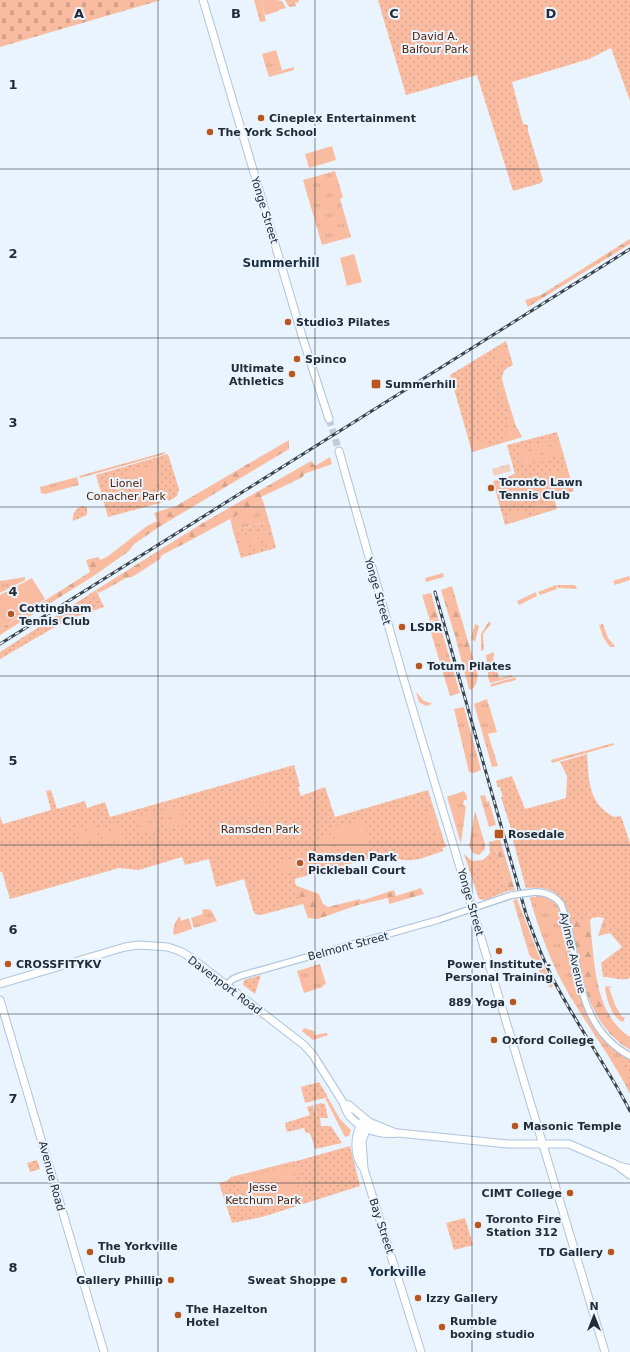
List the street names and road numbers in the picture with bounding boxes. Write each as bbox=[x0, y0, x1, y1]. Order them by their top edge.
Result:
street label: Yonge Street bbox=[248, 174, 281, 246]
street label: Yonge Street bbox=[361, 555, 394, 627]
street label: Yonge Street bbox=[454, 866, 487, 938]
street label: Aylmer Avenue bbox=[557, 911, 588, 995]
street label: Belmont Street bbox=[306, 929, 391, 964]
street label: Davenport Road bbox=[185, 953, 264, 1017]
street label: Avenue Road bbox=[36, 1140, 67, 1213]
street label: Bay Street bbox=[366, 1197, 397, 1256]

